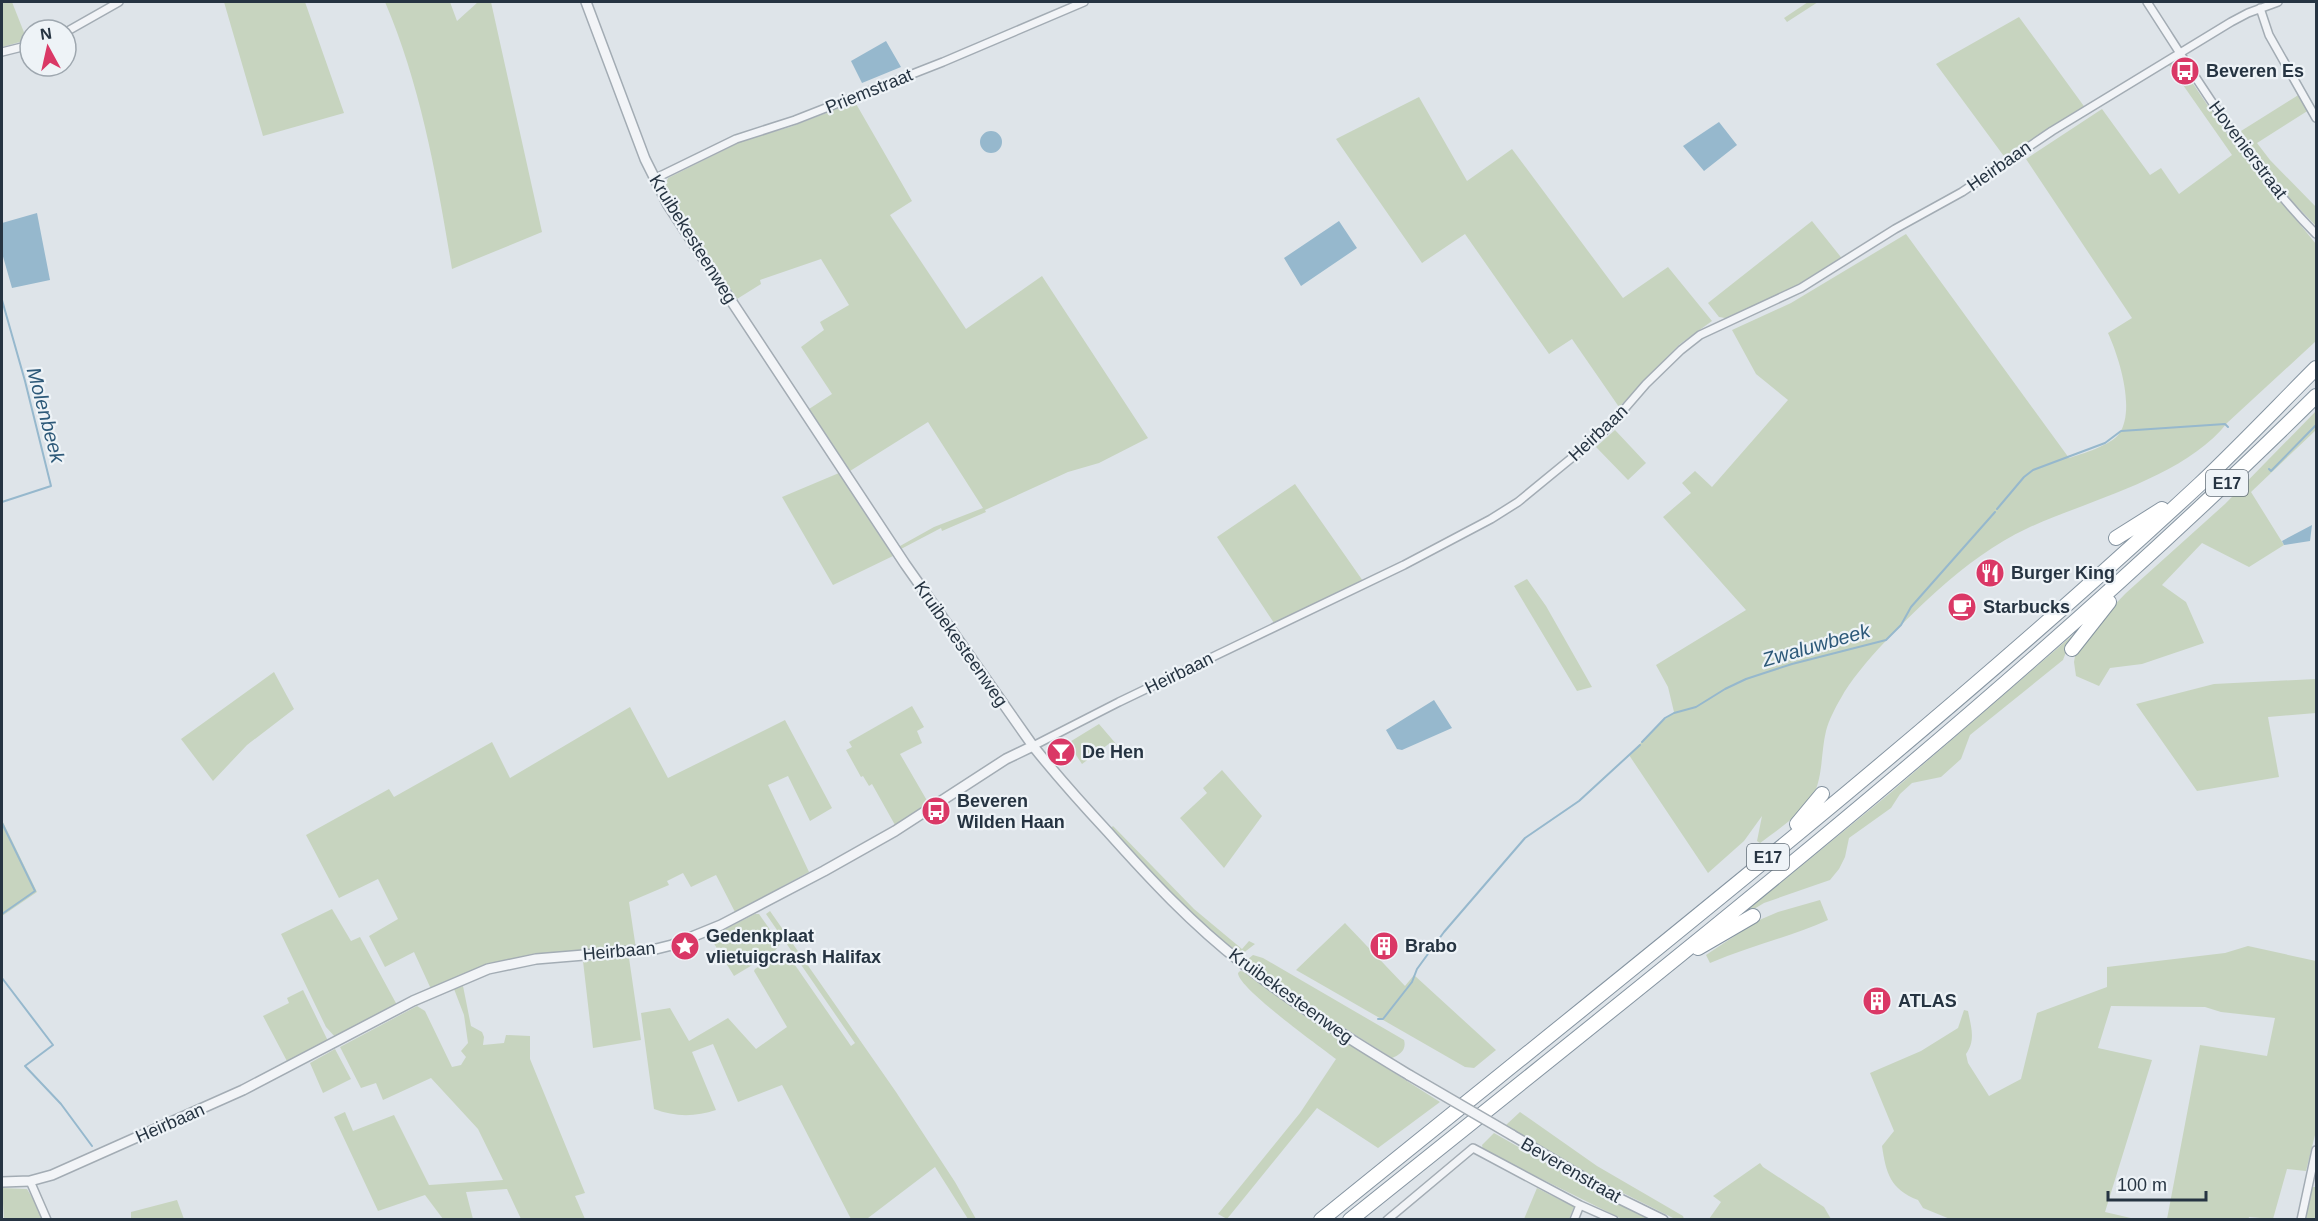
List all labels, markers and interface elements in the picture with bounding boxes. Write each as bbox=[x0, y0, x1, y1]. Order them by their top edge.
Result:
north arrow bbox=[18, 18, 78, 78]
text: N bbox=[39, 24, 53, 43]
bus stop icon: Beveren Es bbox=[2169, 55, 2201, 87]
place label: Beveren Es bbox=[2206, 61, 2304, 81]
street label: Priemstraat bbox=[823, 64, 915, 118]
street label: Hovenierstraat bbox=[2205, 97, 2291, 203]
street label: Heirbaan bbox=[1963, 137, 2035, 195]
street label: Kruibekesteenweg bbox=[645, 171, 741, 307]
water label: Molenbeek bbox=[23, 365, 70, 466]
street label: Heirbaan bbox=[1564, 401, 1632, 465]
road number: E17 bbox=[2206, 470, 2248, 496]
restaurant icon: Burger King bbox=[1974, 557, 2006, 589]
place label: Burger King bbox=[2011, 563, 2115, 583]
street label: Kruibekesteenweg bbox=[910, 578, 1012, 710]
cafe icon: Starbucks bbox=[1946, 591, 1978, 623]
place label: Starbucks bbox=[1983, 597, 2070, 617]
water label: Zwaluwbeek bbox=[1759, 619, 1873, 671]
street label: Heirbaan bbox=[1142, 648, 1216, 698]
bar icon: De Hen bbox=[1045, 736, 1077, 768]
place label: De Hen bbox=[1082, 742, 1144, 762]
place label: Beveren Wilden Haan bbox=[957, 791, 1065, 832]
bus stop icon: Beveren Wilden Haan bbox=[920, 795, 952, 827]
road number: E17 bbox=[1747, 844, 1789, 870]
place label: Gedenkplaat vlietuigcrash Halifax bbox=[706, 926, 881, 967]
place icon: Gedenkplaat vlietuigcrash Halifax bbox=[669, 930, 701, 962]
building icon: Brabo bbox=[1368, 930, 1400, 962]
place label: Brabo bbox=[1405, 936, 1457, 956]
street label: Heirbaan bbox=[582, 938, 656, 964]
street label: Kruibekesteenweg bbox=[1225, 944, 1357, 1048]
building icon: ATLAS bbox=[1861, 985, 1893, 1017]
place label: ATLAS bbox=[1898, 991, 1957, 1011]
street label: Heirbaan bbox=[133, 1099, 207, 1147]
street label: Beverenstraat bbox=[1517, 1133, 1625, 1207]
scale bar bbox=[2108, 1164, 2206, 1202]
text: 100 m bbox=[2117, 1175, 2167, 1195]

